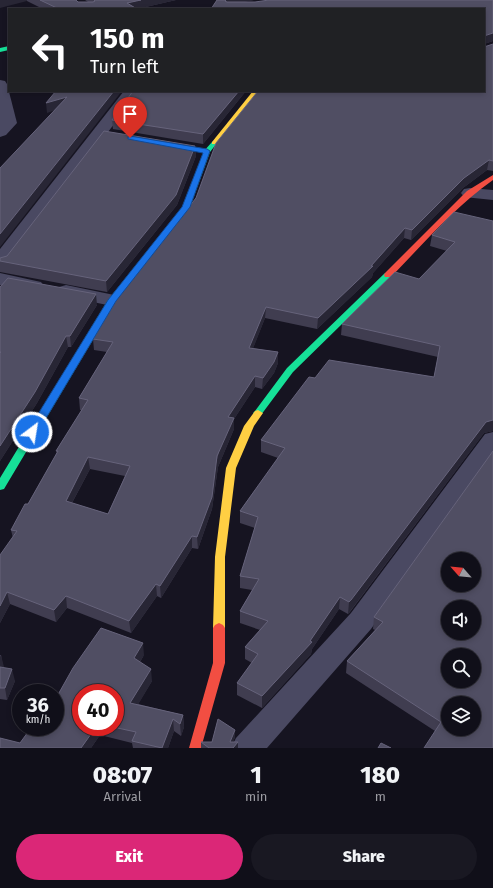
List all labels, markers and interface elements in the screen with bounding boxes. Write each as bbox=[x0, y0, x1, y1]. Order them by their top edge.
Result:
text: 150 m bbox=[90, 22, 165, 55]
icon: left bbox=[24, 24, 76, 76]
text: Turn left bbox=[90, 56, 159, 78]
pin bbox=[113, 97, 147, 138]
icon: arrive bbox=[119, 103, 141, 125]
position arrow bbox=[11, 411, 53, 453]
north arrow bbox=[441, 552, 481, 592]
map controls bbox=[441, 552, 481, 736]
button: sound bbox=[441, 600, 481, 640]
button: search bbox=[441, 648, 481, 688]
speed limit sign: 40 bbox=[72, 684, 124, 736]
text: 36 bbox=[27, 693, 49, 717]
button: layers bbox=[441, 696, 481, 736]
text: km/h bbox=[26, 714, 50, 726]
text: 08:07 bbox=[93, 761, 152, 789]
text: 1 bbox=[251, 761, 262, 789]
text: 180 bbox=[360, 761, 400, 789]
text: Arrival bbox=[103, 789, 142, 804]
text: min bbox=[245, 789, 267, 804]
text: m bbox=[375, 789, 386, 804]
button: Exit bbox=[16, 834, 243, 880]
button: Share bbox=[251, 834, 477, 880]

